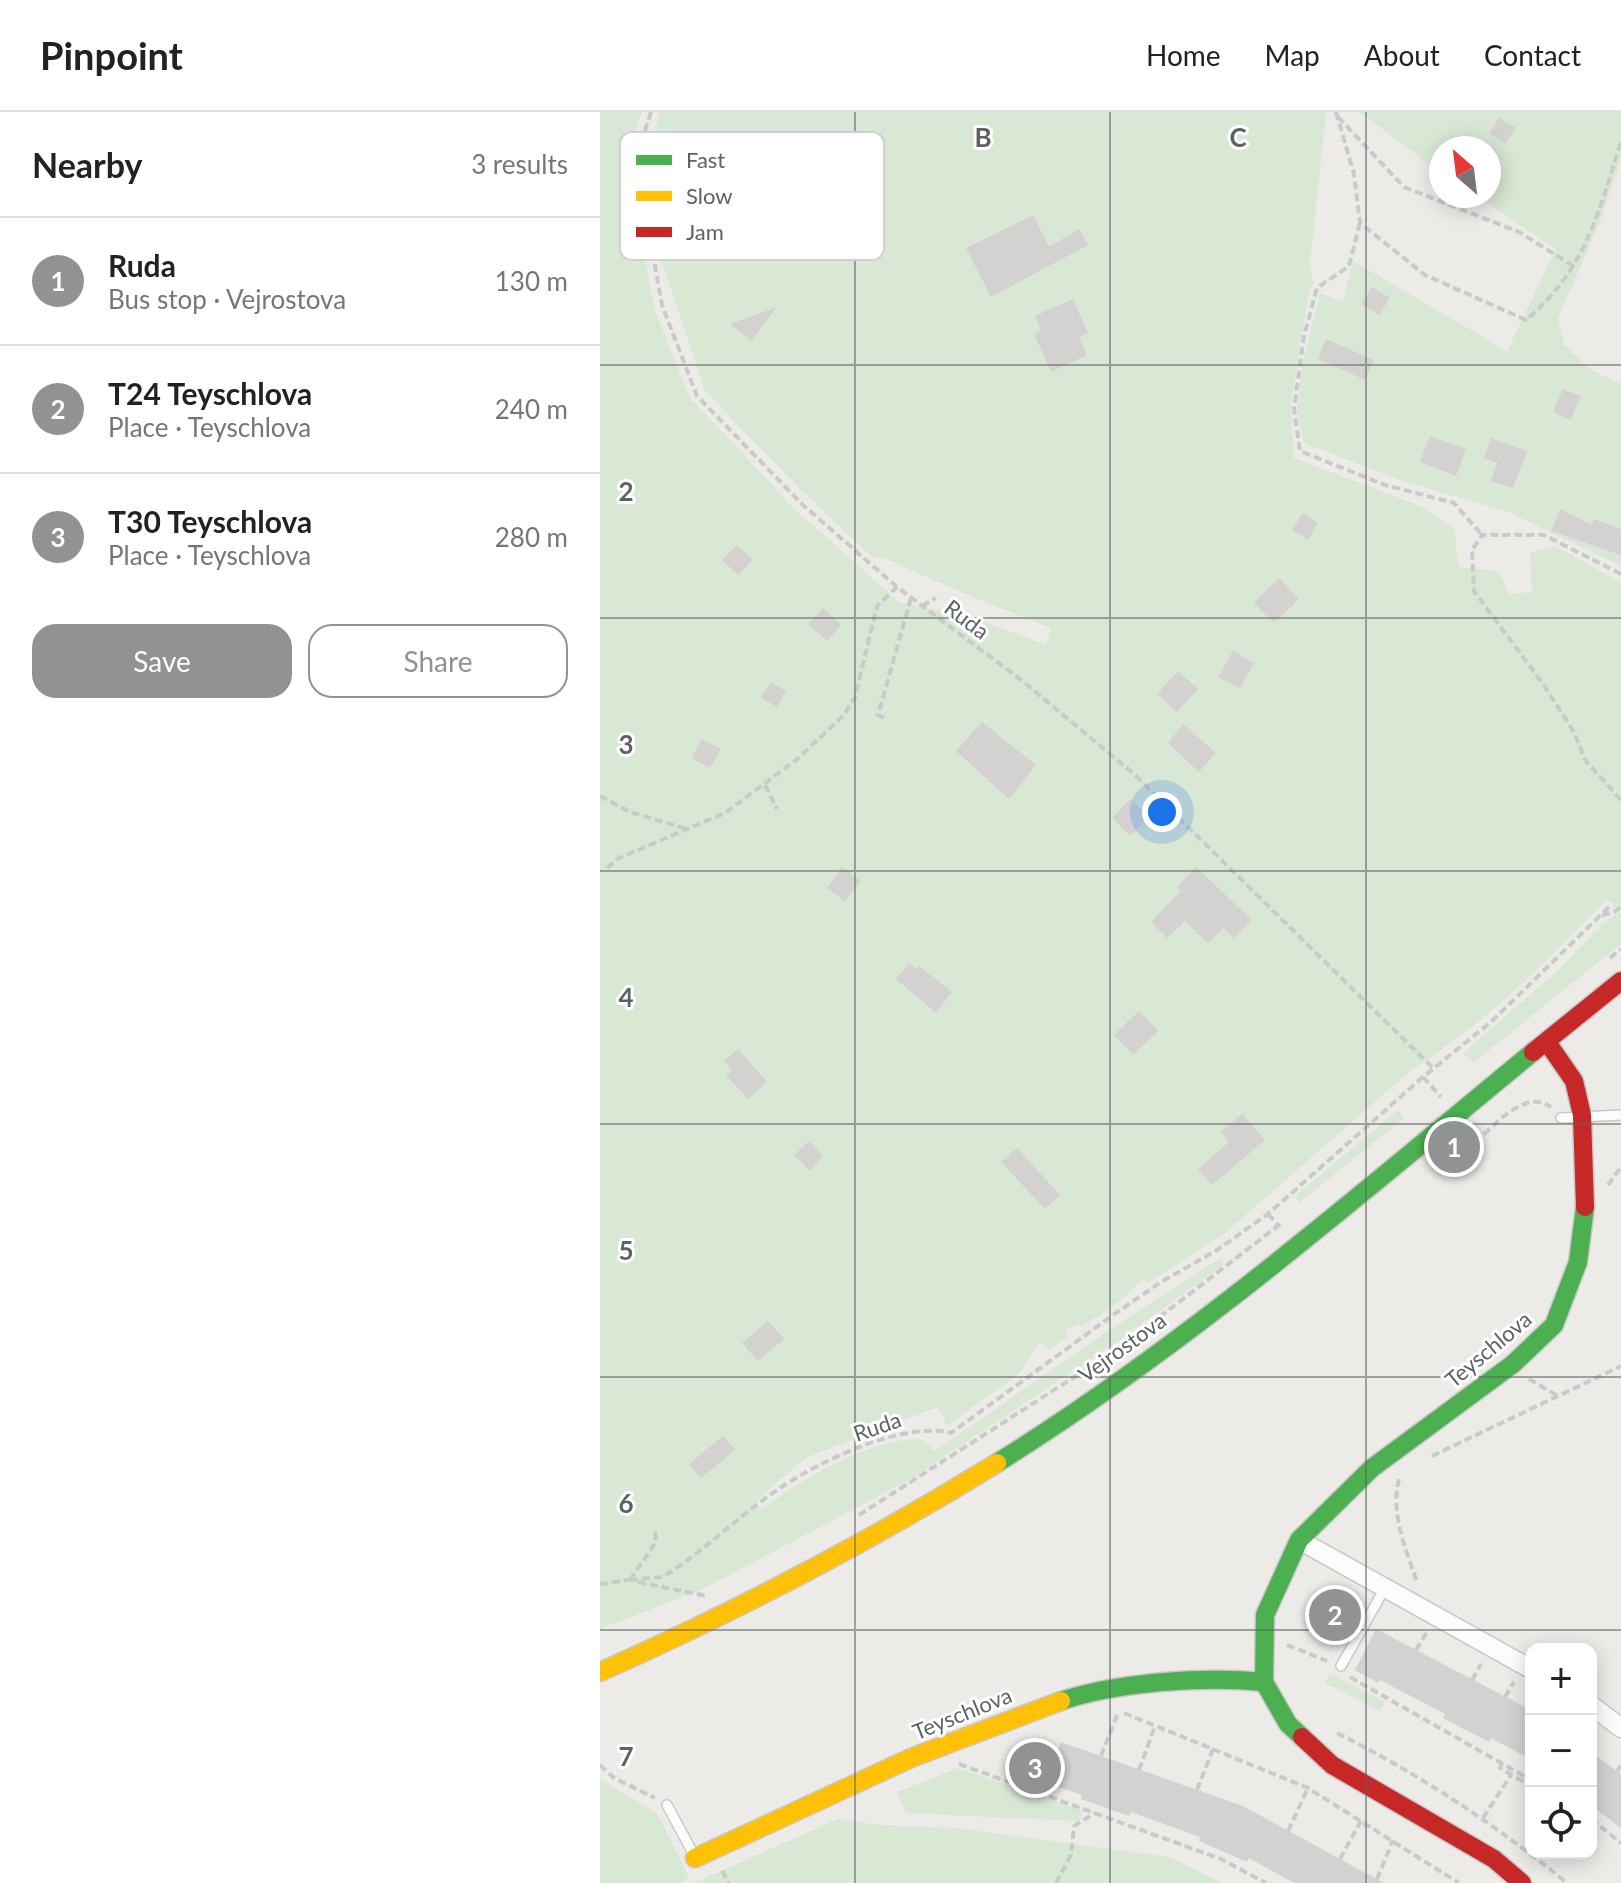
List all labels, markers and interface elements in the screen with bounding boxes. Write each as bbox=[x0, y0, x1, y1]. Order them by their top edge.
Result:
text: Pinpoint bbox=[40, 32, 183, 78]
text: Home bbox=[1146, 38, 1221, 72]
text: Map bbox=[1265, 38, 1320, 72]
text: About bbox=[1364, 38, 1440, 72]
text: Contact bbox=[1484, 38, 1581, 72]
text: B bbox=[974, 121, 992, 153]
text: C bbox=[1229, 121, 1247, 153]
legend bbox=[620, 132, 884, 260]
north arrow bbox=[1429, 136, 1501, 208]
text: Nearby bbox=[32, 144, 143, 185]
text: Fast bbox=[686, 146, 725, 173]
text: 3 results bbox=[471, 148, 568, 180]
text: Slow bbox=[686, 182, 733, 209]
text: Jam bbox=[686, 218, 724, 245]
text: Ruda bbox=[108, 247, 176, 283]
text: 1 bbox=[50, 265, 66, 297]
text: 130 m bbox=[495, 265, 568, 297]
text: Bus stop · Vejrostova bbox=[108, 283, 346, 315]
text: T24 Teyschlova bbox=[108, 375, 312, 411]
text: 2 bbox=[50, 393, 66, 425]
text: 240 m bbox=[495, 393, 568, 425]
text: Place · Teyschlova bbox=[108, 411, 311, 443]
text: 2 bbox=[618, 475, 634, 507]
text: T30 Teyschlova bbox=[108, 503, 312, 539]
text: 3 bbox=[50, 521, 66, 553]
text: 280 m bbox=[495, 521, 568, 553]
text: Place · Teyschlova bbox=[108, 539, 311, 571]
street label: Ruda bbox=[939, 594, 995, 644]
button: Save bbox=[32, 624, 292, 698]
button: Share bbox=[308, 624, 568, 698]
text: 3 bbox=[618, 728, 634, 760]
your location bbox=[1142, 792, 1182, 832]
text: 4 bbox=[618, 981, 634, 1013]
pin: 1 bbox=[1428, 1117, 1480, 1177]
text: 5 bbox=[618, 1234, 634, 1266]
street label: Teyschlova bbox=[1439, 1305, 1537, 1393]
street label: Vejrostova bbox=[1073, 1306, 1171, 1388]
street label: Ruda bbox=[850, 1405, 904, 1447]
text: 6 bbox=[618, 1487, 634, 1519]
pin: 2 bbox=[1309, 1585, 1361, 1645]
map controls bbox=[1525, 1643, 1597, 1859]
button: + bbox=[1525, 1643, 1597, 1715]
street label: Teyschlova bbox=[908, 1681, 1016, 1745]
button: − bbox=[1525, 1715, 1597, 1787]
pin: 3 bbox=[1009, 1738, 1061, 1798]
text: 7 bbox=[618, 1740, 634, 1772]
button: locate bbox=[1525, 1787, 1597, 1859]

